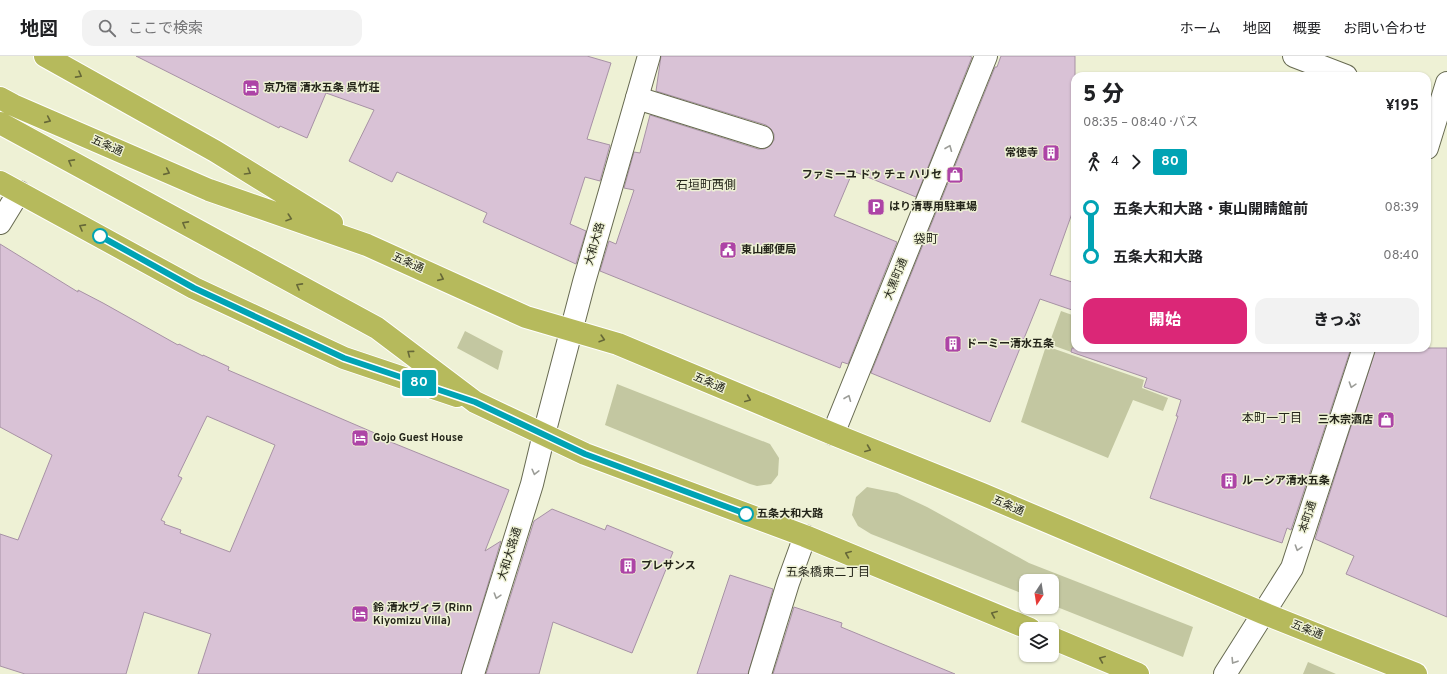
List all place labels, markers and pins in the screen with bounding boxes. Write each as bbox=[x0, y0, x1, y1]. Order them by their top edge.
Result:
hotel icon: 京乃宿 清水五条 呉竹荘 bbox=[241, 78, 261, 98]
place label: 京乃宿 清水五条 呉竹荘 bbox=[264, 81, 380, 95]
building icon: 常徳寺 bbox=[1041, 143, 1061, 163]
place label: 常徳寺 bbox=[1005, 146, 1038, 160]
shop icon: ファミーユ ドゥ チェ ハリセ bbox=[945, 165, 965, 185]
place label: ファミーユ ドゥ チェ ハリセ bbox=[802, 168, 942, 182]
parking icon: はり清専用駐車場 bbox=[866, 197, 886, 217]
place label: はり清専用駐車場 bbox=[889, 200, 977, 214]
unlabelled marker bbox=[92, 228, 108, 244]
public building icon: 東山郵便局 bbox=[718, 240, 738, 260]
place label: 東山郵便局 bbox=[741, 243, 796, 257]
building icon: ドーミー清水五条 bbox=[943, 334, 963, 354]
place label: ドーミー清水五条 bbox=[966, 337, 1054, 351]
shop icon: 三木宗酒店 bbox=[1376, 410, 1396, 430]
place label: 三木宗酒店 bbox=[1318, 413, 1373, 427]
hotel icon: Gojo Guest House bbox=[350, 428, 370, 448]
place label: Gojo Guest House bbox=[373, 431, 463, 445]
building icon: ルーシア清水五条 bbox=[1219, 471, 1239, 491]
place label: ルーシア清水五条 bbox=[1242, 474, 1330, 488]
marker: 五条大和大路 bbox=[738, 506, 754, 522]
place label: 五条大和大路 bbox=[757, 507, 824, 521]
building icon: プレサンス bbox=[618, 556, 638, 576]
place label: プレサンス bbox=[641, 559, 696, 573]
place label: 鈴 清水ヴィラ (Rinn Kiyomizu Villa) bbox=[373, 601, 472, 628]
hotel icon: 鈴 清水ヴィラ (Rinn Kiyomizu Villa) bbox=[350, 604, 370, 624]

